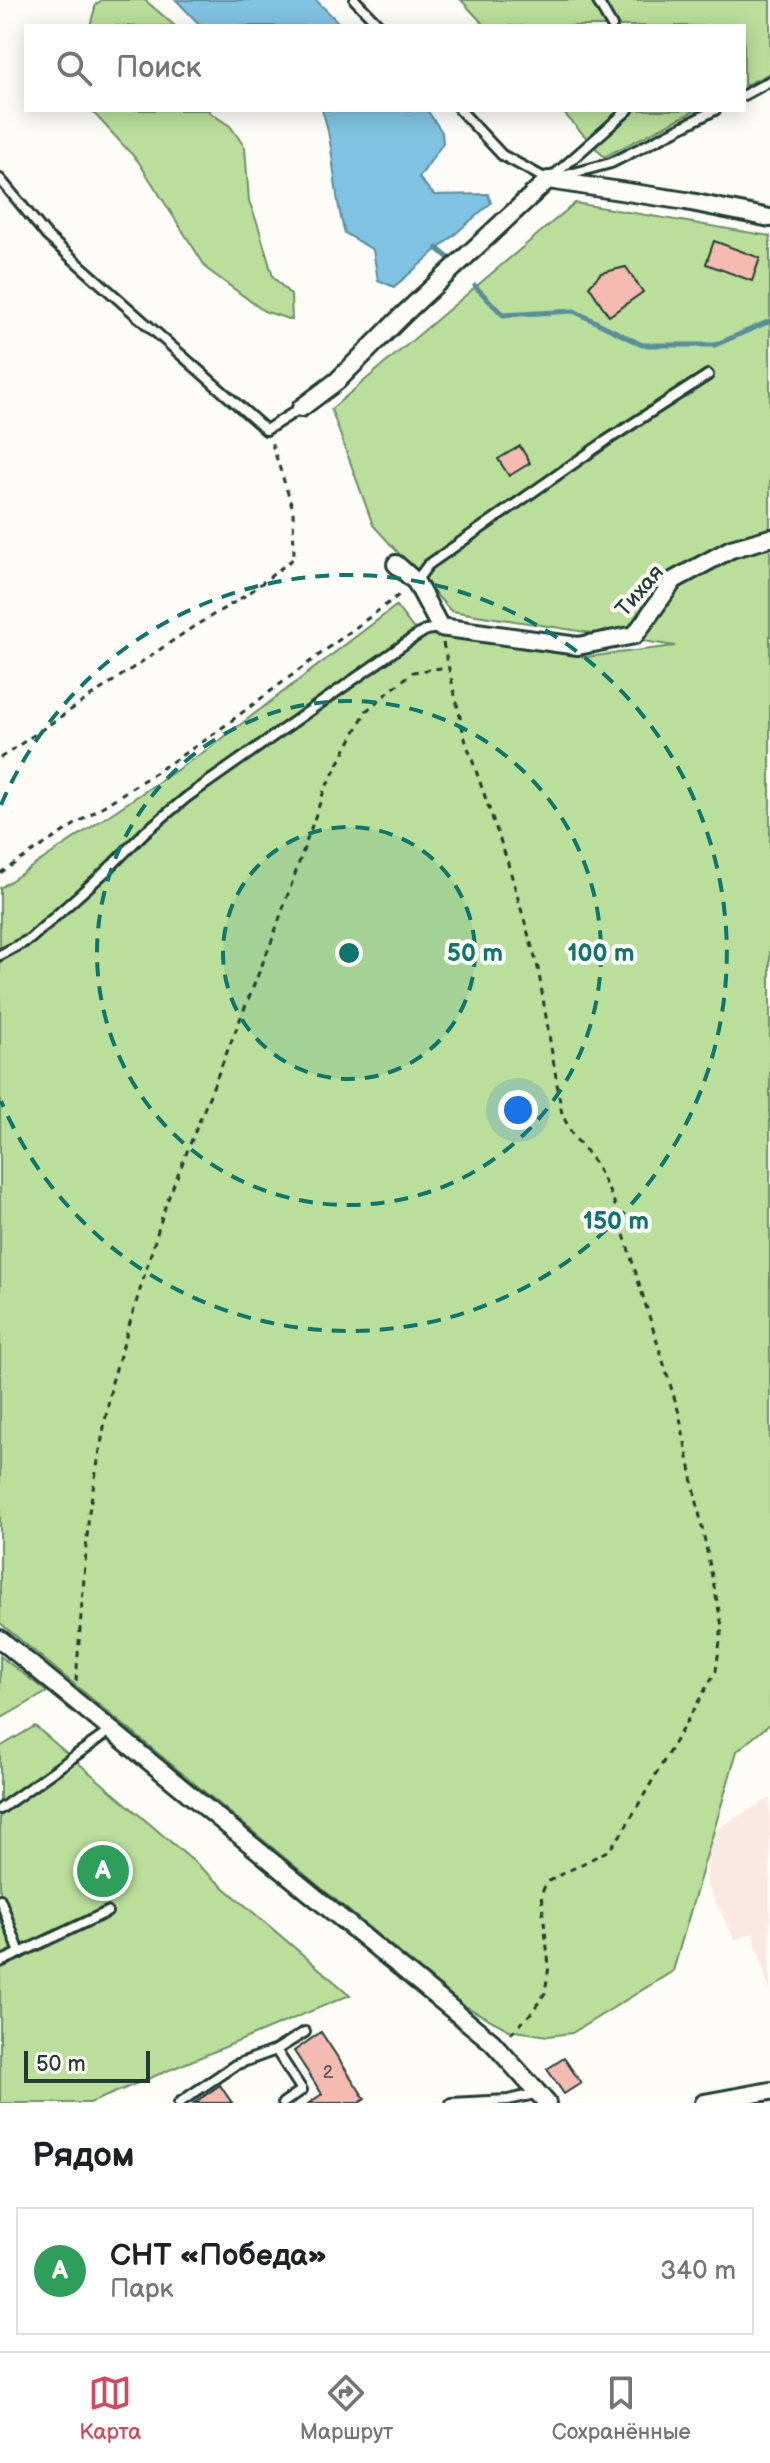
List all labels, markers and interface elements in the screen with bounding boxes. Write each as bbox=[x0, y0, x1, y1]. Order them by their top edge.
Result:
search box bbox=[24, 24, 746, 112]
icon: search bbox=[52, 46, 96, 90]
text: Поиск bbox=[116, 50, 202, 86]
street label: Тихая bbox=[610, 560, 670, 622]
centre of rings bbox=[335, 939, 363, 967]
text: 50 m bbox=[447, 939, 503, 968]
text: 100 m bbox=[568, 939, 634, 968]
your location bbox=[498, 1090, 538, 1130]
text: 150 m bbox=[583, 1207, 649, 1236]
pin: A bbox=[77, 1841, 129, 1901]
scale bar bbox=[24, 2047, 150, 2083]
text: 50 m bbox=[36, 2051, 86, 2078]
house number: 2 bbox=[323, 2062, 334, 2083]
text: Рядом bbox=[32, 2135, 134, 2176]
text: СНТ «Победа» bbox=[110, 2238, 327, 2274]
text: A bbox=[52, 2256, 68, 2287]
text: 340 m bbox=[660, 2256, 736, 2287]
text: Парк bbox=[110, 2274, 173, 2305]
tab: Карта bbox=[79, 2371, 141, 2446]
tab: Маршрут bbox=[300, 2371, 393, 2446]
tab: Сохранённые bbox=[552, 2371, 691, 2446]

